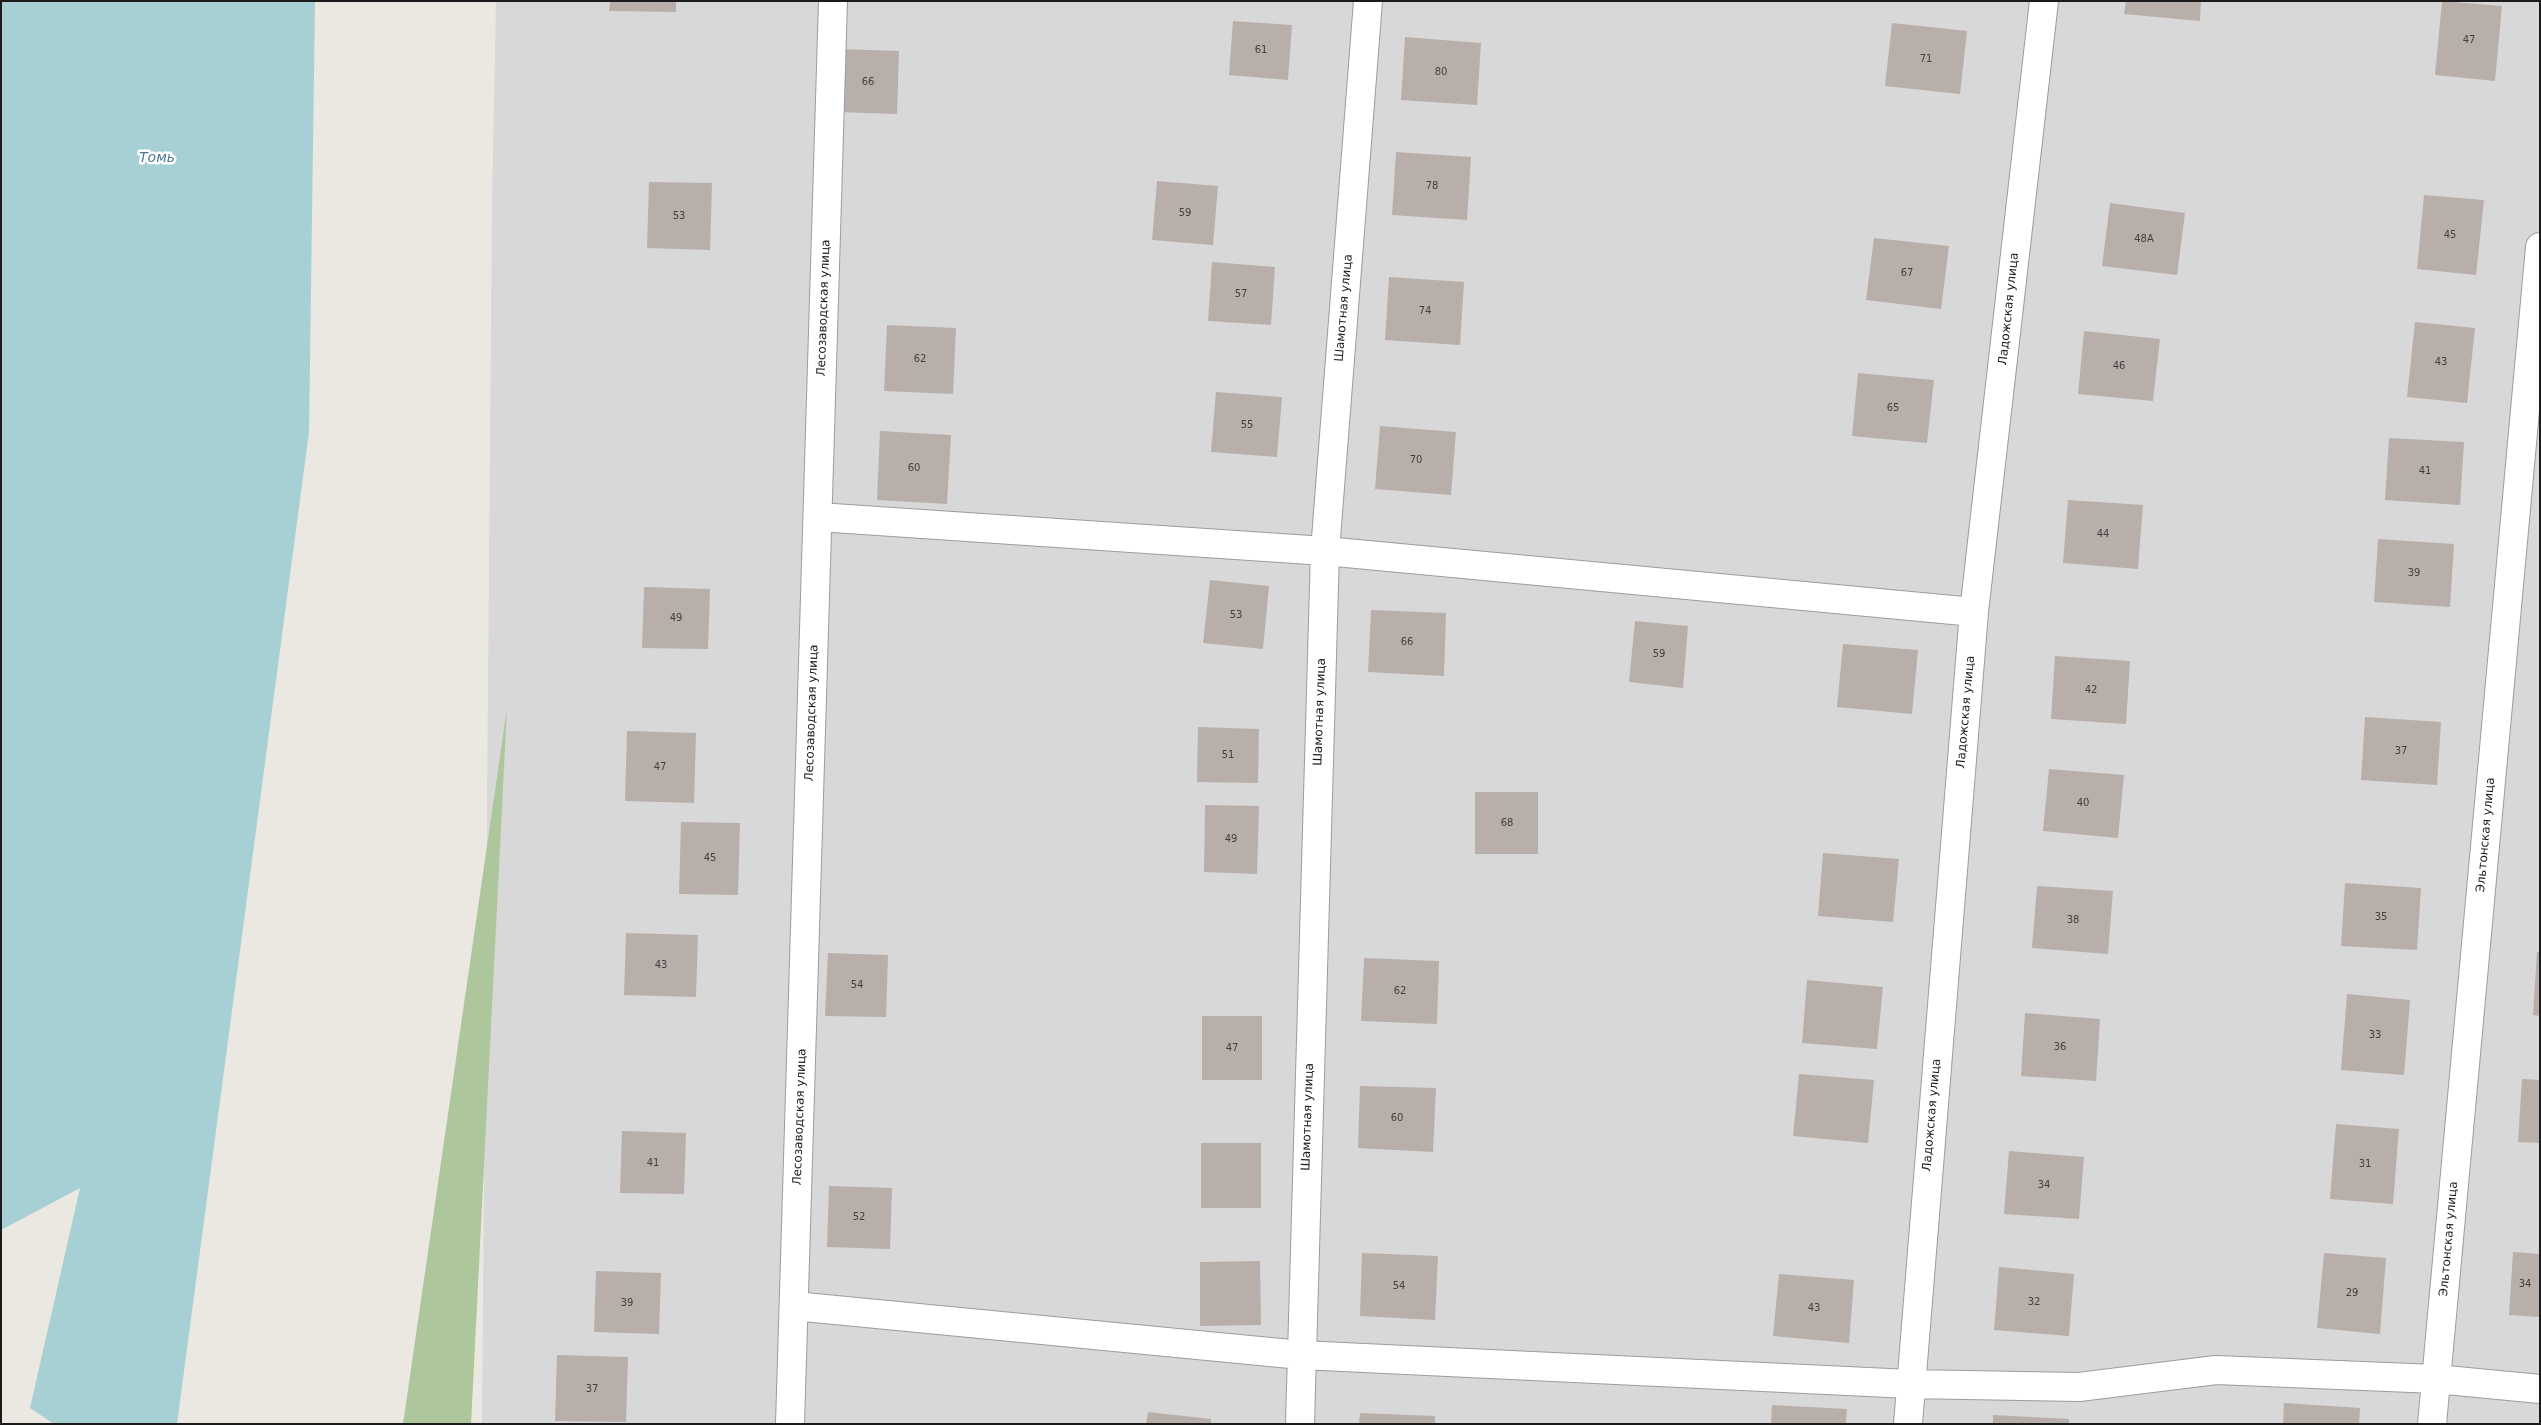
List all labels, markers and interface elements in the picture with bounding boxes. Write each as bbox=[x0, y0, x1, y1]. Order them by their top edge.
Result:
house number: 47 bbox=[2463, 34, 2475, 46]
house number: 61 bbox=[1255, 44, 1267, 56]
house number: 71 bbox=[1920, 53, 1932, 65]
house number: 80 bbox=[1435, 66, 1447, 78]
house number: 66 bbox=[862, 76, 874, 88]
water label: Томь bbox=[139, 150, 175, 166]
house number: 78 bbox=[1426, 180, 1438, 192]
house number: 59 bbox=[1179, 207, 1191, 219]
house number: 53 bbox=[673, 210, 685, 222]
house number: 45 bbox=[2444, 229, 2456, 241]
house number: 48А bbox=[2134, 233, 2154, 245]
street label: Лесозаводская улица bbox=[814, 239, 834, 377]
street label: Ладожская улица bbox=[1996, 252, 2022, 366]
street label: Шамотная улица bbox=[1332, 254, 1356, 362]
house number: 67 bbox=[1901, 267, 1913, 279]
house number: 57 bbox=[1235, 288, 1247, 300]
house number: 74 bbox=[1419, 305, 1431, 317]
house number: 62 bbox=[914, 353, 926, 365]
house number: 43 bbox=[2435, 356, 2447, 368]
house number: 46 bbox=[2113, 360, 2125, 372]
house number: 65 bbox=[1887, 402, 1899, 414]
house number: 55 bbox=[1241, 419, 1253, 431]
house number: 70 bbox=[1410, 454, 1422, 466]
house number: 60 bbox=[908, 462, 920, 474]
house number: 41 bbox=[2419, 465, 2431, 477]
house number: 44 bbox=[2097, 528, 2109, 540]
house number: 39 bbox=[2408, 567, 2420, 579]
house number: 53 bbox=[1230, 609, 1242, 621]
house number: 49 bbox=[670, 612, 682, 624]
house number: 66 bbox=[1401, 636, 1413, 648]
street label: Лесозаводская улица bbox=[802, 644, 822, 782]
house number: 59 bbox=[1653, 648, 1665, 660]
street label: Ладожская улица bbox=[1954, 655, 1978, 769]
street label: Шамотная улица bbox=[1311, 658, 1329, 766]
house number: 42 bbox=[2085, 684, 2097, 696]
house number: 37 bbox=[2395, 745, 2407, 757]
house number: 51 bbox=[1222, 749, 1234, 761]
house number: 47 bbox=[654, 761, 666, 773]
street label: Эльтонская улица bbox=[2474, 777, 2498, 893]
house number: 40 bbox=[2077, 797, 2089, 809]
house number: 68 bbox=[1501, 817, 1513, 829]
house number: 49 bbox=[1225, 833, 1237, 845]
house number: 45 bbox=[704, 852, 716, 864]
house number: 35 bbox=[2375, 911, 2387, 923]
house number: 38 bbox=[2067, 914, 2079, 926]
house number: 43 bbox=[655, 959, 667, 971]
house number: 54 bbox=[851, 979, 863, 991]
house number: 62 bbox=[1394, 985, 1406, 997]
house number: 33 bbox=[2369, 1029, 2381, 1041]
house number: 36 bbox=[2054, 1041, 2066, 1053]
house number: 47 bbox=[1226, 1042, 1238, 1054]
street label: Лесозаводская улица bbox=[790, 1048, 810, 1186]
street label: Ладожская улица bbox=[1920, 1058, 1944, 1172]
street label: Шамотная улица bbox=[1299, 1063, 1317, 1171]
house number: 60 bbox=[1391, 1112, 1403, 1124]
house number: 41 bbox=[647, 1157, 659, 1169]
house number: 31 bbox=[2359, 1158, 2371, 1170]
house number: 34 bbox=[2038, 1179, 2050, 1191]
street label: Эльтонская улица bbox=[2437, 1181, 2461, 1297]
house number: 52 bbox=[853, 1211, 865, 1223]
house number: 34 bbox=[2519, 1278, 2531, 1290]
house number: 54 bbox=[1393, 1280, 1405, 1292]
house number: 29 bbox=[2346, 1287, 2358, 1299]
house number: 32 bbox=[2028, 1296, 2040, 1308]
house number: 39 bbox=[621, 1297, 633, 1309]
house number: 43 bbox=[1808, 1302, 1820, 1314]
house number: 37 bbox=[586, 1383, 598, 1395]

